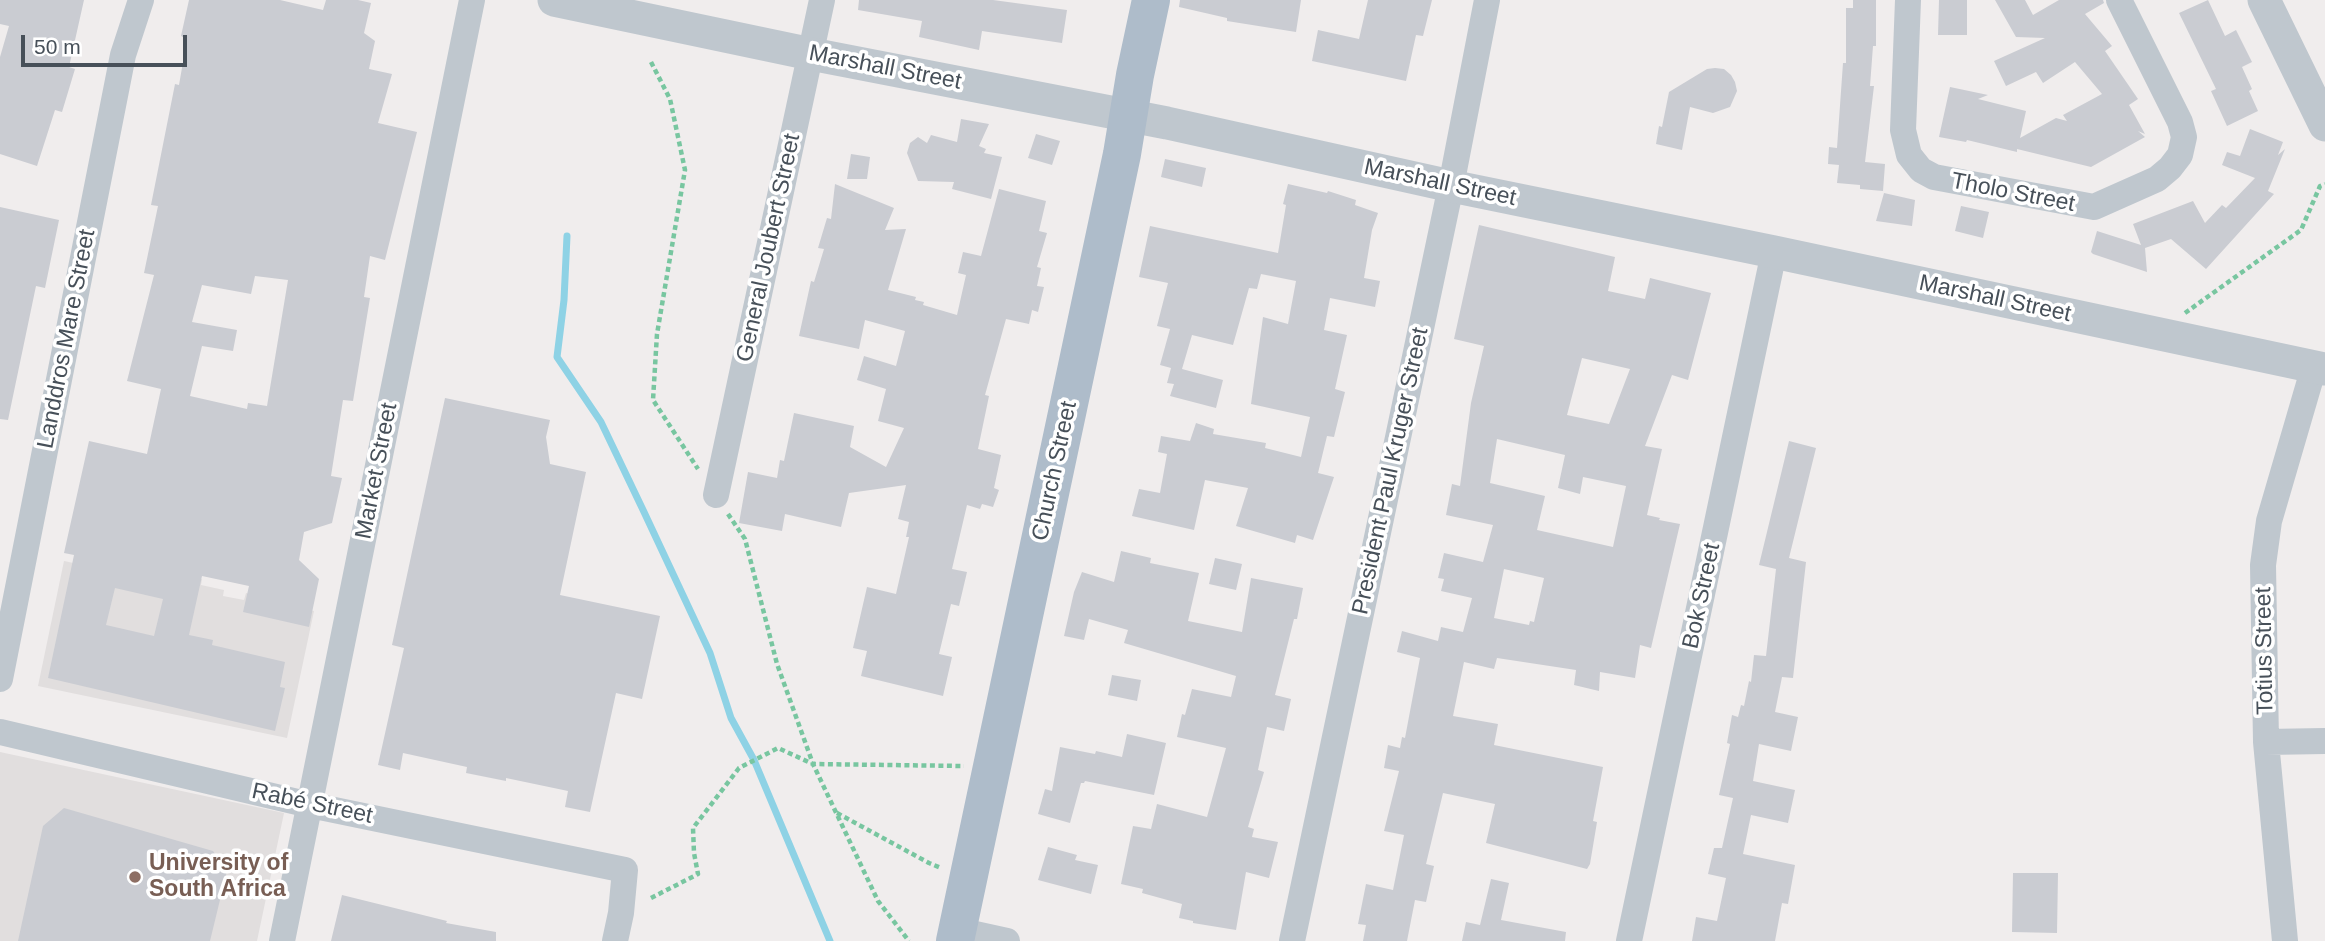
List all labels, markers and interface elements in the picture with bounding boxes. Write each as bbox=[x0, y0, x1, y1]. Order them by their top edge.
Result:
scale bar bbox=[24, 21, 191, 65]
text: 50 m bbox=[34, 35, 81, 58]
street label: Marshall Street bbox=[806, 40, 964, 96]
street label: General Joubert Street bbox=[731, 131, 807, 365]
street label: Marshall Street bbox=[1361, 153, 1519, 213]
street label: Tholo Street bbox=[1949, 168, 2077, 218]
street label: Landdros Mare Street bbox=[32, 227, 102, 451]
street label: Marshall Street bbox=[1916, 269, 2074, 329]
street label: President Paul Kruger Street bbox=[1347, 325, 1435, 617]
street label: Church Street bbox=[1027, 399, 1083, 543]
street label: Market Street bbox=[350, 401, 404, 541]
street label: Bok Street bbox=[1677, 541, 1727, 651]
street label: Totius Street bbox=[2250, 587, 2280, 715]
street label: Rabé Street bbox=[249, 778, 375, 830]
place label: University of South Africa bbox=[149, 850, 288, 904]
marker: University of South Africa bbox=[127, 869, 143, 885]

